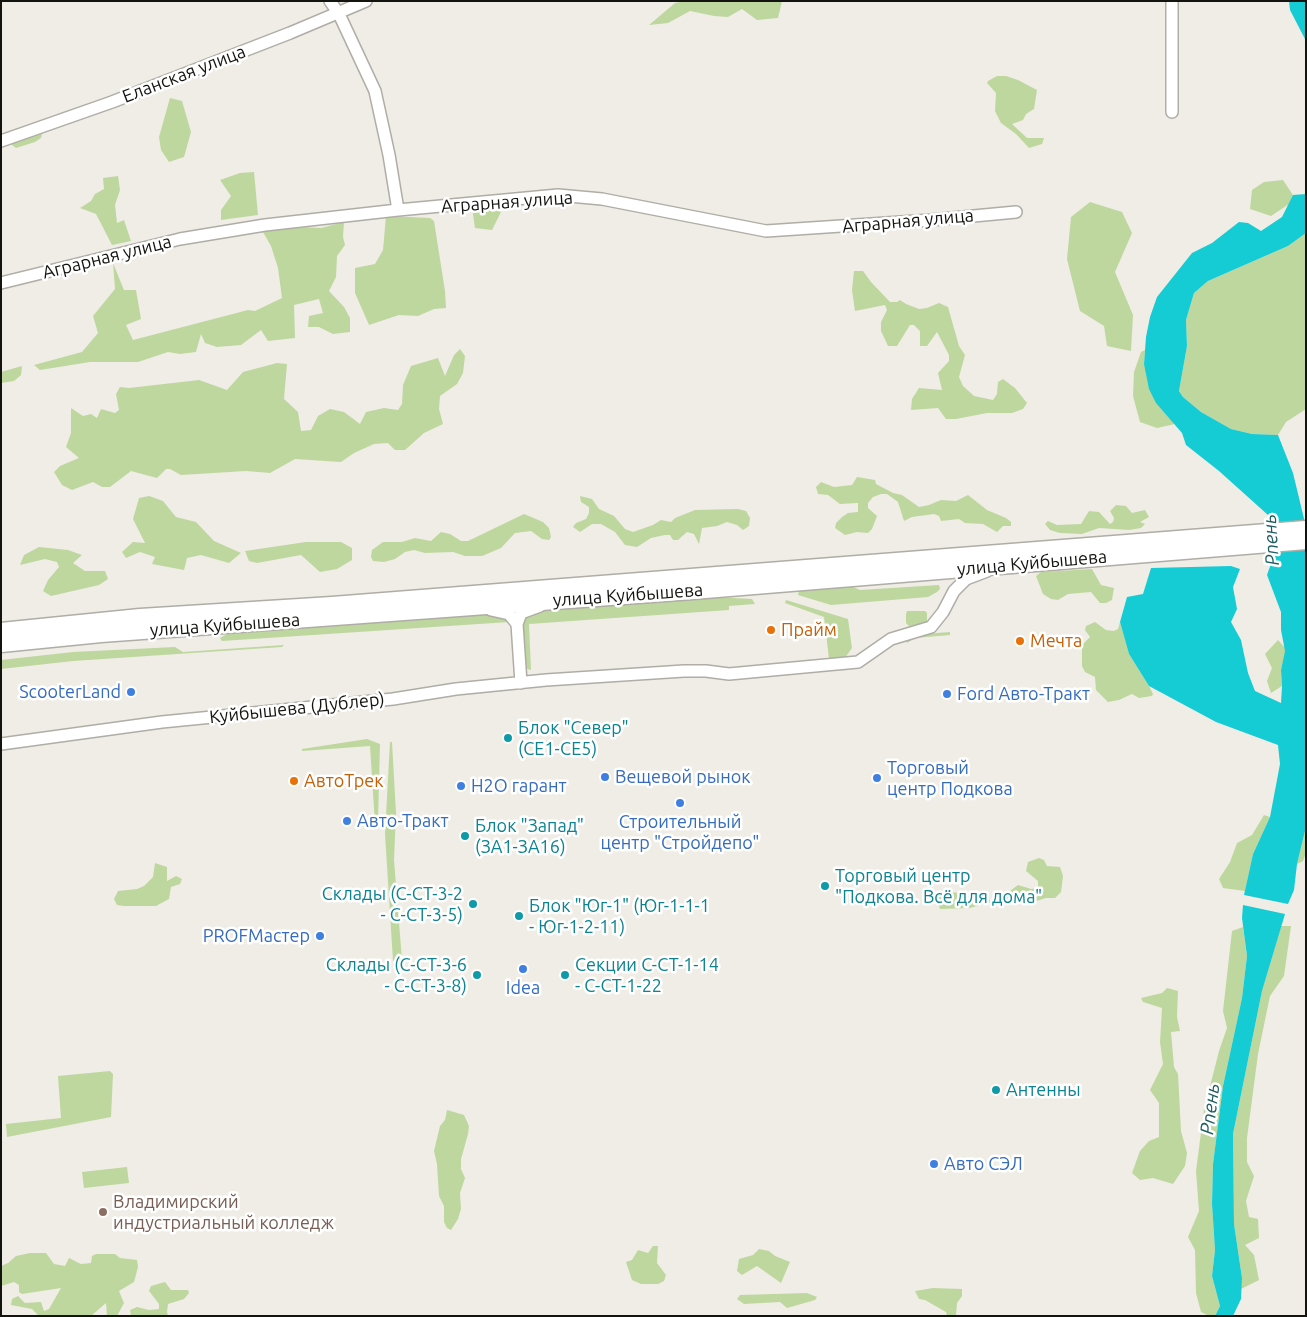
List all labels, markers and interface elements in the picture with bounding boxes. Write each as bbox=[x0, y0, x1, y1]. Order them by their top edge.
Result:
street label: Еланская улица bbox=[119, 41, 249, 107]
street label: Аграрная улица bbox=[440, 187, 574, 217]
street label: Аграрная улица bbox=[841, 204, 975, 238]
street label: Аграрная улица bbox=[40, 231, 174, 283]
water label: Рпень bbox=[1258, 513, 1284, 567]
street label: улица Куйбышева bbox=[956, 546, 1108, 580]
street label: улица Куйбышева bbox=[552, 579, 704, 611]
street label: улица Куйбышева bbox=[149, 609, 301, 641]
place label: Прайм bbox=[781, 619, 837, 641]
marker: Прайм bbox=[765, 624, 777, 636]
place label: Мечта bbox=[1030, 630, 1082, 652]
marker: Мечта bbox=[1014, 635, 1026, 647]
place label: ScooterLand bbox=[19, 681, 121, 703]
place label: Ford Авто-Тракт bbox=[957, 683, 1090, 705]
marker: ScooterLand bbox=[125, 686, 137, 698]
street label: Куйбышева (Дублер) bbox=[208, 688, 386, 728]
marker: Ford Авто-Тракт bbox=[941, 688, 953, 700]
place label: Блок "Север" (СЕ1-СЕ5) bbox=[518, 717, 629, 760]
marker: Блок "Север" (СЕ1-СЕ5) bbox=[502, 732, 514, 744]
place label: Торговый центр Подкова bbox=[887, 757, 1013, 800]
place label: Вещевой рынок bbox=[615, 766, 751, 788]
place label: АвтоТрек bbox=[304, 770, 383, 792]
marker: Вещевой рынок bbox=[599, 771, 611, 783]
marker: Торговый центр Подкова bbox=[871, 772, 883, 784]
marker: АвтоТрек bbox=[288, 775, 300, 787]
place label: H2O гарант bbox=[471, 775, 567, 797]
marker: H2O гарант bbox=[455, 780, 467, 792]
marker: Строительный центр "Стройдепо" bbox=[674, 797, 686, 809]
place label: Авто-Тракт bbox=[357, 810, 449, 832]
place label: Строительный центр "Стройдепо" bbox=[600, 811, 760, 854]
marker: Авто-Тракт bbox=[341, 815, 353, 827]
place label: Блок "Запад" (ЗА1-ЗА16) bbox=[475, 815, 584, 858]
marker: Блок "Запад" (ЗА1-ЗА16) bbox=[459, 830, 471, 842]
place label: Торговый центр "Подкова. Всё для дома" bbox=[835, 865, 1042, 908]
marker: Торговый центр "Подкова. Всё для дома" bbox=[819, 880, 831, 892]
place label: Склады (С-СТ-3-2 - С-СТ-3-5) bbox=[322, 883, 463, 926]
place label: Блок "Юг-1" (Юг-1-1-1 - Юг-1-2-11) bbox=[529, 895, 710, 938]
marker: Склады (С-СТ-3-2 - С-СТ-3-5) bbox=[467, 898, 479, 910]
marker: Блок "Юг-1" (Юг-1-1-1 - Юг-1-2-11) bbox=[513, 910, 525, 922]
place label: PROFМастер bbox=[203, 925, 310, 947]
marker: PROFМастер bbox=[314, 930, 326, 942]
place label: Склады (С-СТ-3-6 - С-СТ-3-8) bbox=[326, 954, 467, 996]
place label: Секции С-СТ-1-14 - С-СТ-1-22 bbox=[575, 954, 719, 996]
marker: Idea bbox=[517, 963, 529, 975]
marker: Склады (С-СТ-3-6 - С-СТ-3-8) bbox=[471, 969, 483, 981]
marker: Секции С-СТ-1-14 - С-СТ-1-22 bbox=[559, 969, 571, 981]
place label: Idea bbox=[506, 977, 540, 999]
place label: Антенны bbox=[1006, 1079, 1081, 1101]
water label: Рпень bbox=[1196, 1082, 1224, 1136]
marker: Антенны bbox=[990, 1084, 1002, 1096]
place label: Авто СЭЛ bbox=[944, 1153, 1023, 1175]
marker: Авто СЭЛ bbox=[928, 1158, 940, 1170]
place label: Владимирский индустриальный колледж bbox=[113, 1191, 334, 1234]
marker: Владимирский индустриальный колледж bbox=[97, 1206, 109, 1218]

